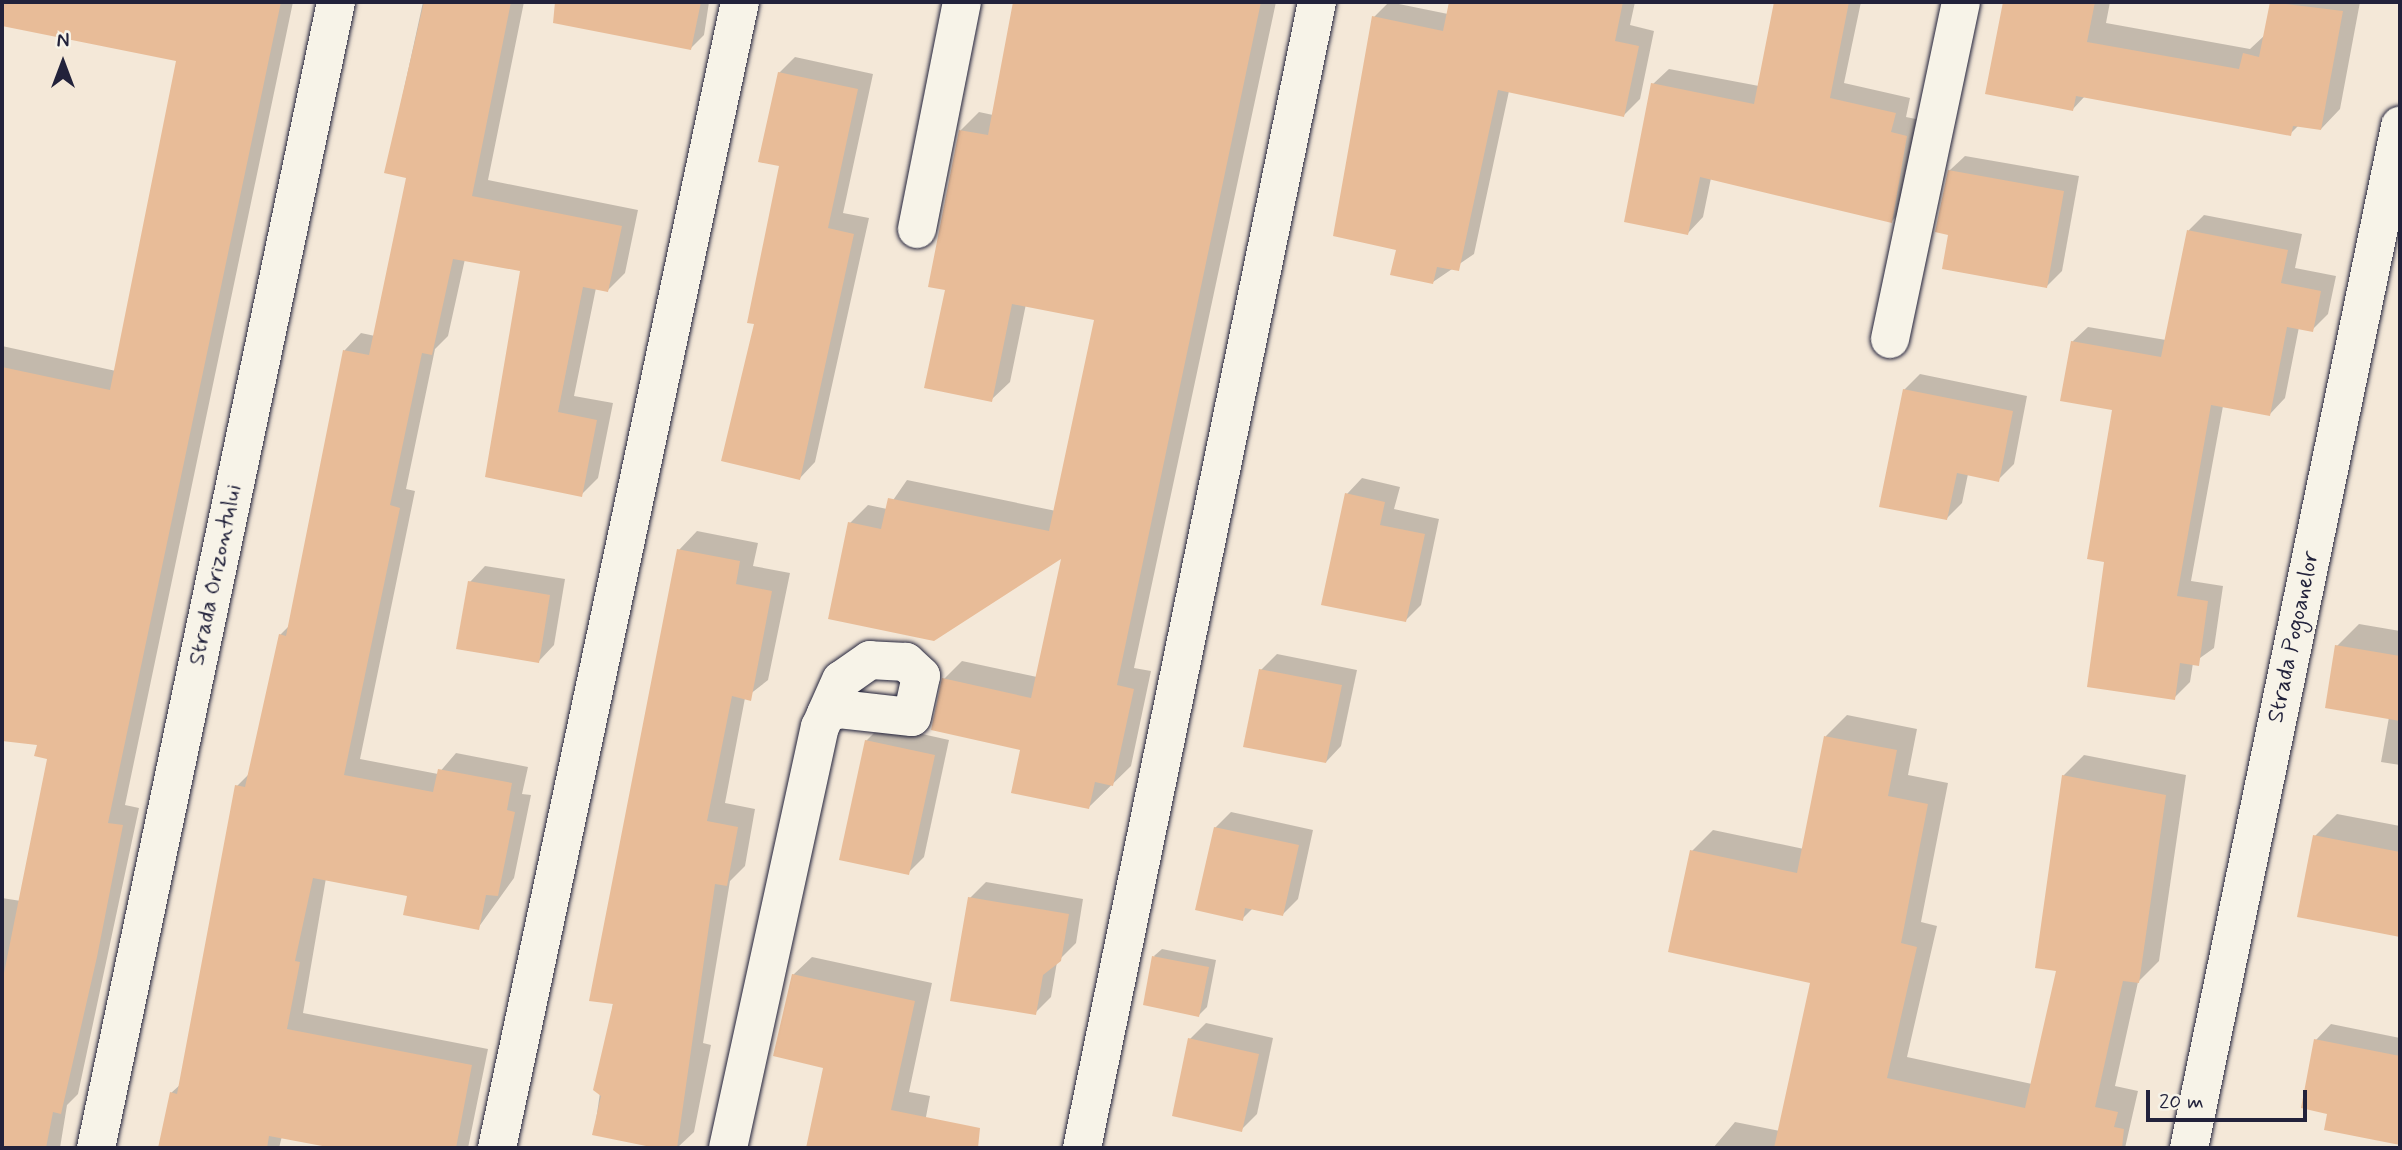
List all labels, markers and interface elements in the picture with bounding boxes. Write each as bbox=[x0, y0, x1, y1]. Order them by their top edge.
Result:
north arrow bbox=[28, 28, 98, 98]
text: N bbox=[57, 29, 69, 54]
street label: Strada Orizontului bbox=[183, 481, 249, 669]
street label: Strada Pogoanelor bbox=[2262, 546, 2326, 728]
scale bar bbox=[2150, 1076, 2311, 1120]
text: 20 m bbox=[2159, 1088, 2204, 1116]

